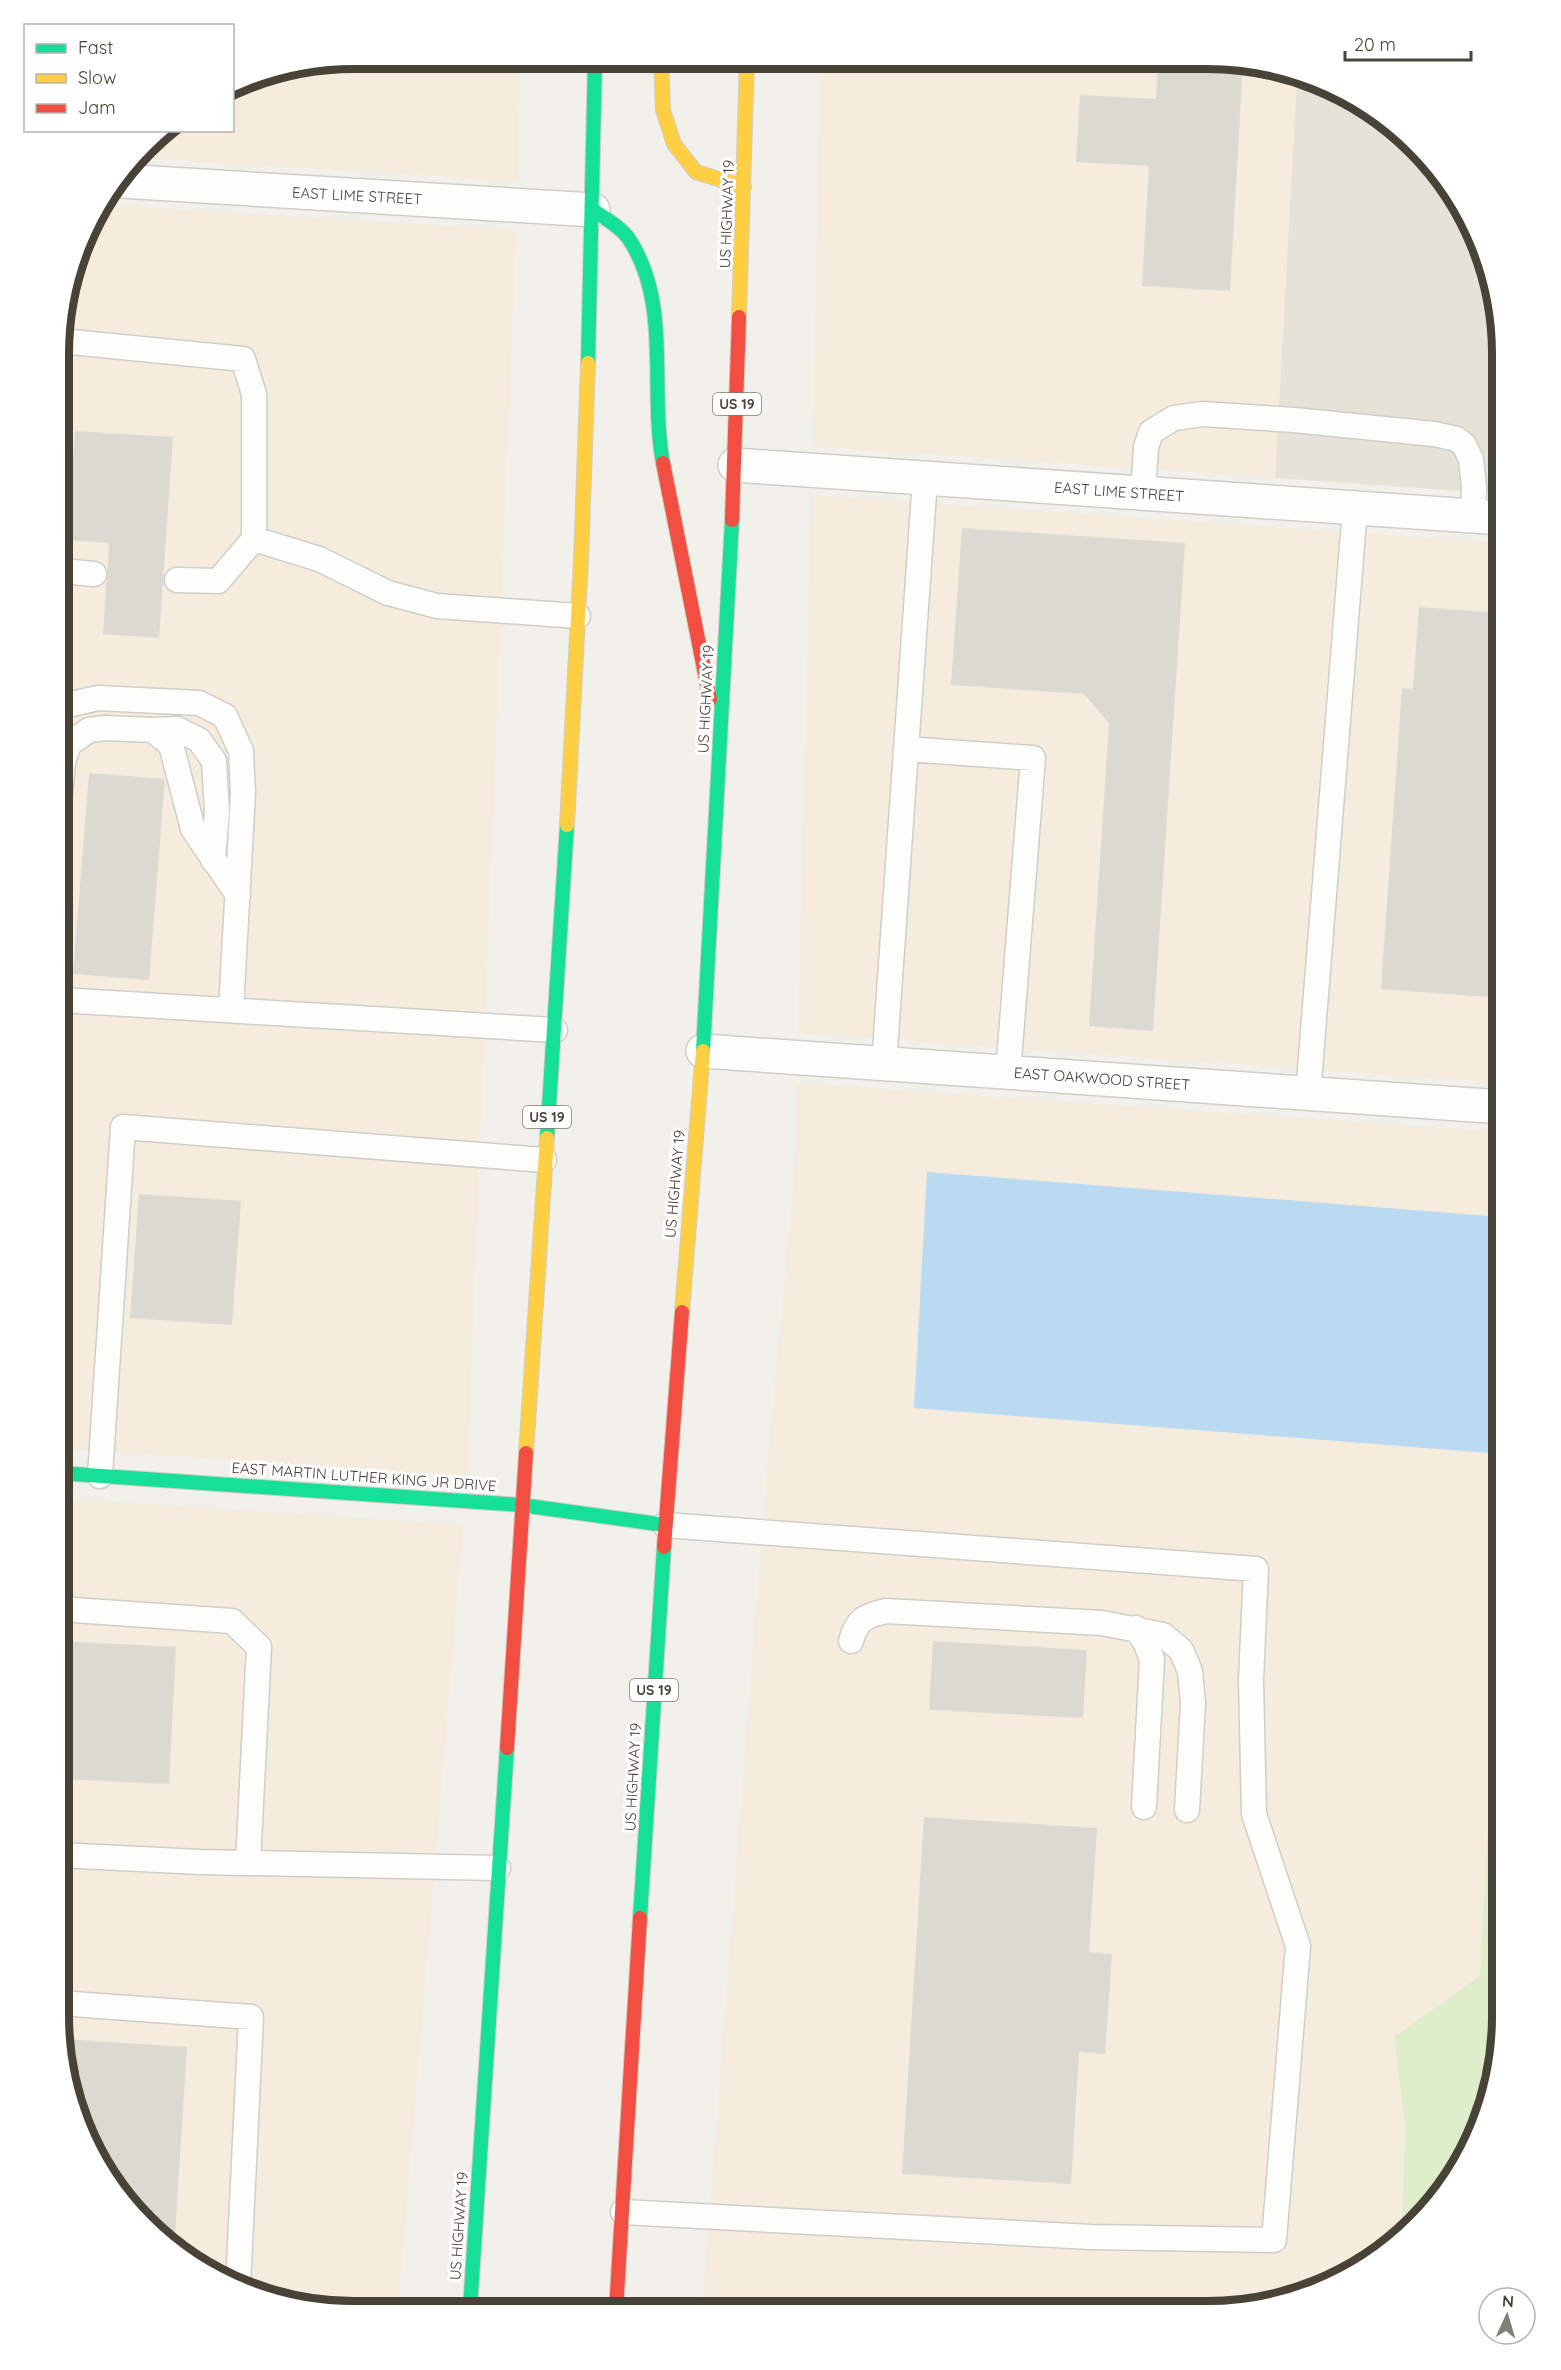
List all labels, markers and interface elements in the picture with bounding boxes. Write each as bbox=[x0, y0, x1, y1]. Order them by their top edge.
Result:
legend bbox=[24, 24, 234, 132]
scale bar bbox=[1345, 24, 1471, 62]
text: 20 m bbox=[1354, 33, 1396, 56]
text: Fast bbox=[78, 36, 113, 59]
text: Slow bbox=[78, 66, 116, 89]
text: Jam bbox=[78, 96, 116, 119]
street label: US HIGHWAY 19 bbox=[715, 159, 738, 269]
street label: EAST LIME STREET bbox=[292, 183, 423, 208]
road number: US 19 bbox=[713, 393, 761, 415]
street label: EAST LIME STREET bbox=[1053, 477, 1185, 506]
street label: US HIGHWAY 19 bbox=[693, 644, 718, 754]
street label: EAST OAKWOOD STREET bbox=[1013, 1063, 1191, 1094]
road number: US 19 bbox=[523, 1106, 571, 1128]
street label: US HIGHWAY 19 bbox=[660, 1129, 689, 1239]
street label: EAST MARTIN LUTHER KING JR DRIVE bbox=[231, 1458, 497, 1495]
road number: US 19 bbox=[630, 1679, 678, 1701]
street label: US HIGHWAY 19 bbox=[620, 1722, 645, 1832]
street label: US HIGHWAY 19 bbox=[445, 2171, 472, 2281]
north arrow bbox=[1477, 2286, 1537, 2346]
text: N bbox=[1501, 2291, 1515, 2311]

